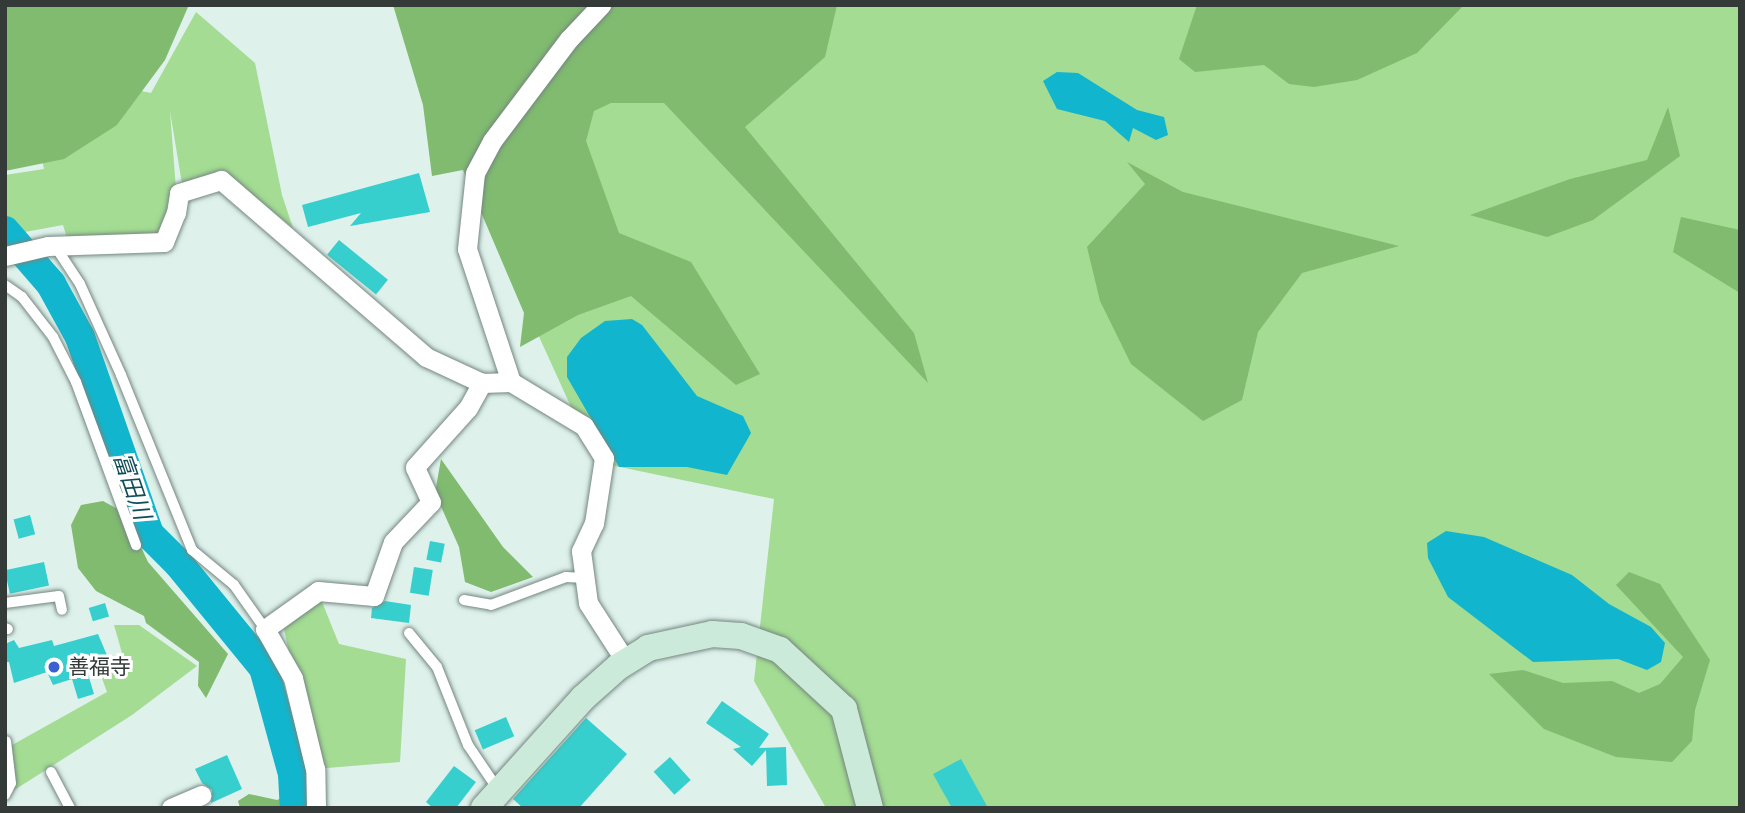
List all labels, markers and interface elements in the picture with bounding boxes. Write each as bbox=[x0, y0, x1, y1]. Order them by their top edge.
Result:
water label: 富田川 bbox=[108, 449, 156, 523]
place label: 善福寺 bbox=[68, 654, 131, 680]
marker: 善福寺 bbox=[46, 659, 62, 675]

